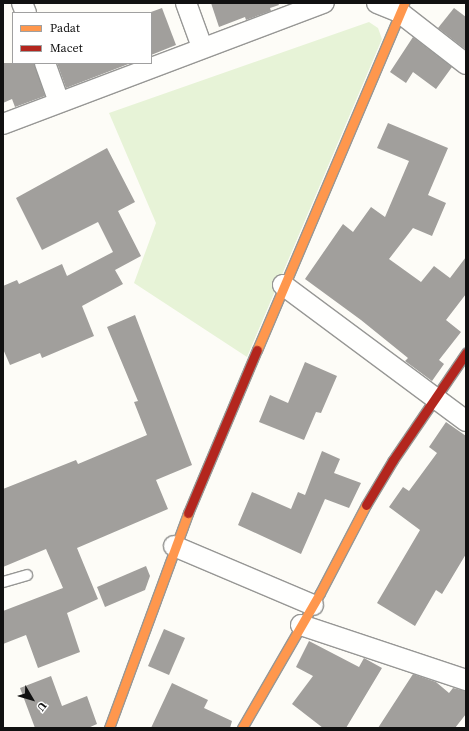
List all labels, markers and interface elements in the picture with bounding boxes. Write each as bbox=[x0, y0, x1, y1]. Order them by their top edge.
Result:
legend bbox=[12, 12, 152, 64]
text: Padat bbox=[50, 20, 80, 36]
text: Macet bbox=[50, 40, 83, 56]
north arrow bbox=[12, 679, 52, 719]
text: U bbox=[33, 699, 50, 714]

